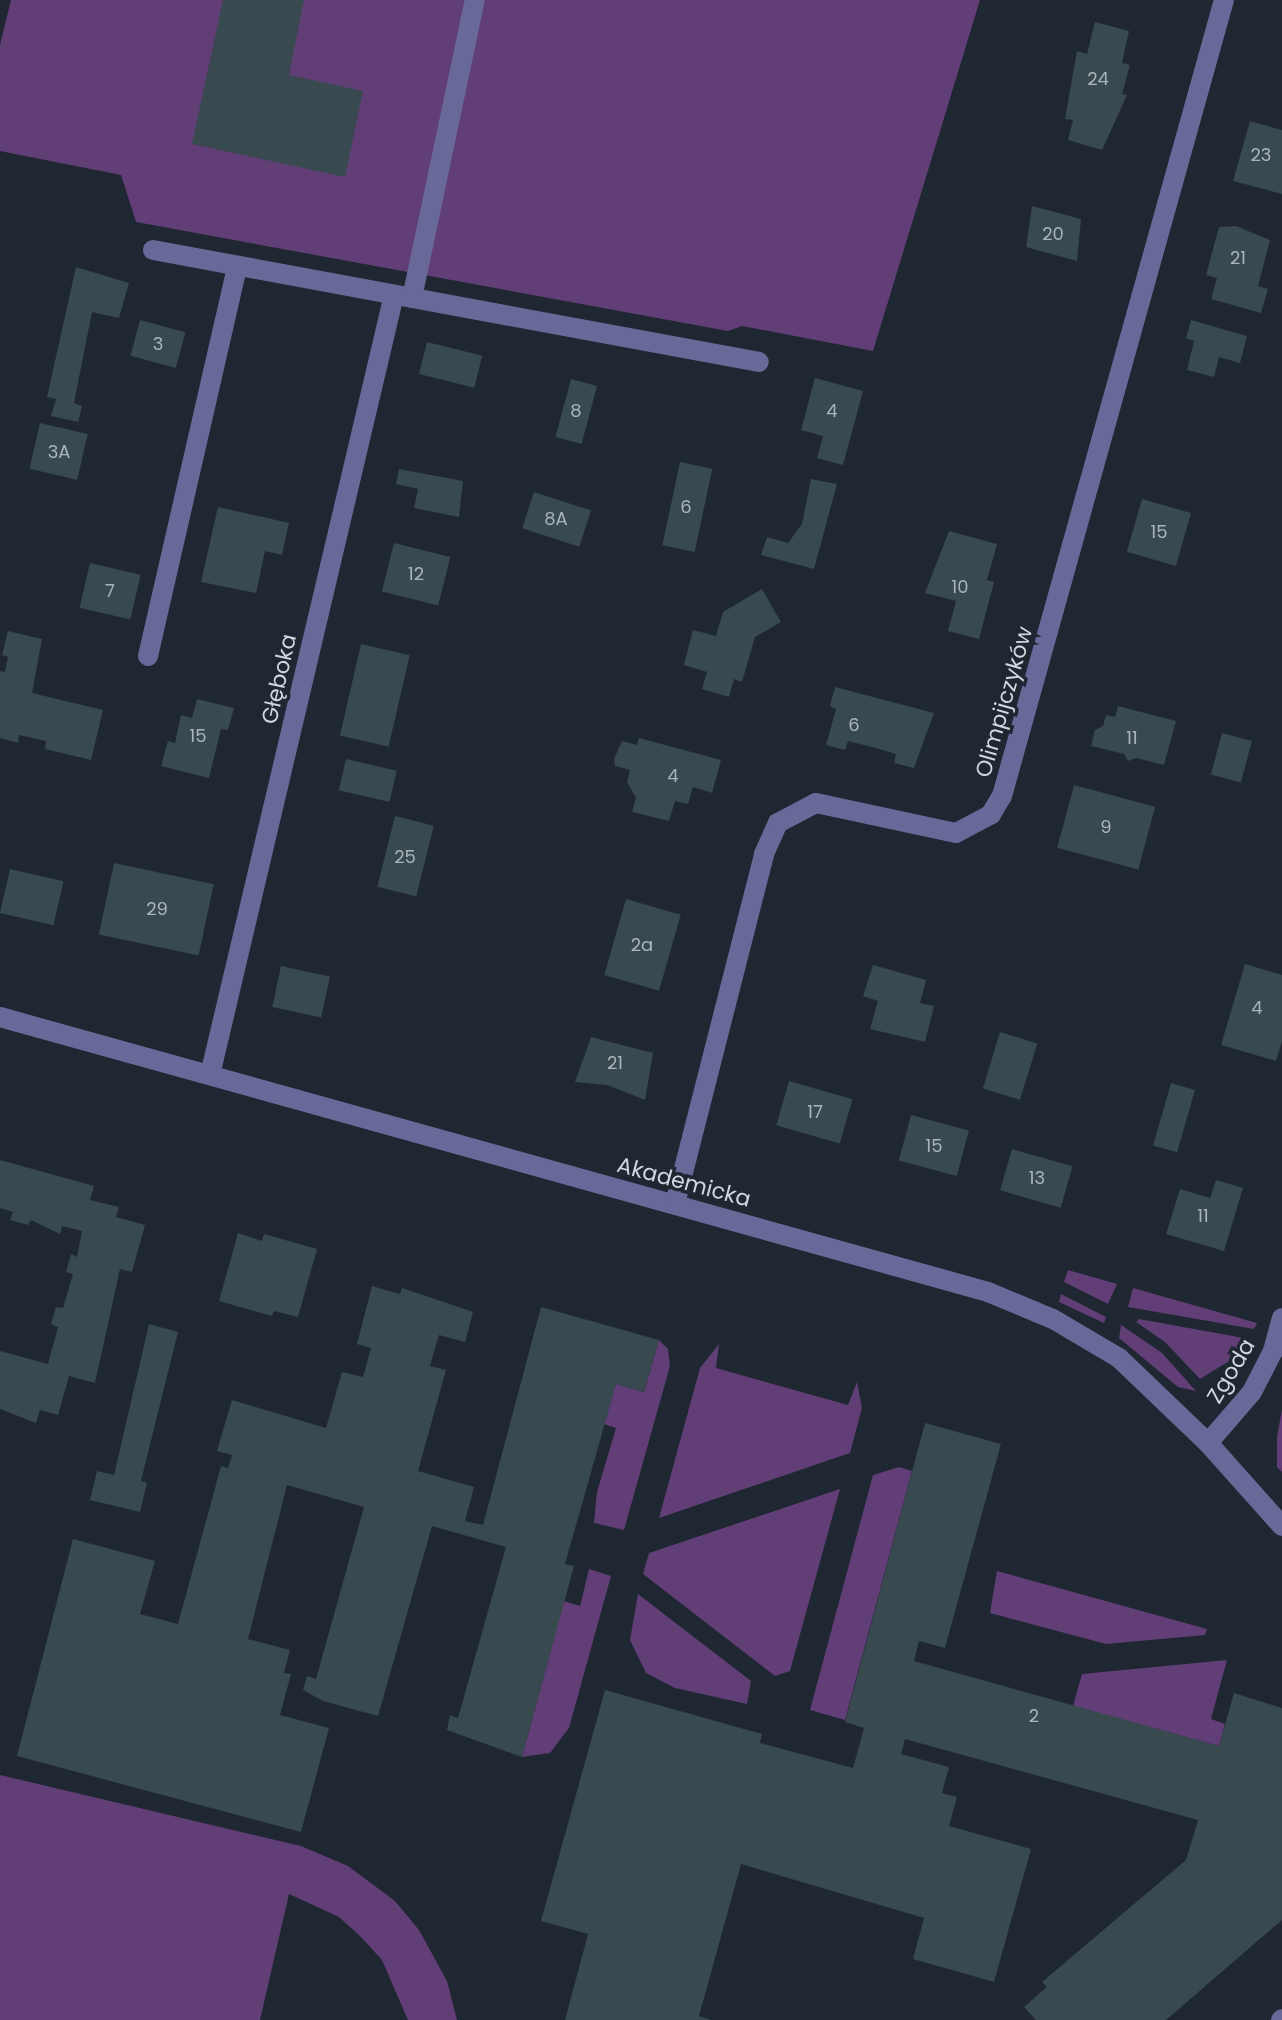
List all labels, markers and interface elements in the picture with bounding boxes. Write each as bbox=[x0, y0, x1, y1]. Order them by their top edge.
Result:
house number: 24 bbox=[1087, 68, 1109, 90]
house number: 23 bbox=[1251, 144, 1271, 166]
house number: 20 bbox=[1042, 223, 1064, 245]
house number: 21 bbox=[1230, 247, 1246, 269]
house number: 3 bbox=[153, 333, 163, 355]
house number: 8 bbox=[570, 400, 582, 422]
house number: 4 bbox=[826, 400, 838, 422]
house number: 3A bbox=[48, 441, 70, 463]
house number: 6 bbox=[680, 496, 692, 518]
house number: 8A bbox=[544, 508, 568, 530]
house number: 15 bbox=[1150, 521, 1168, 543]
house number: 12 bbox=[408, 563, 424, 585]
house number: 10 bbox=[951, 576, 969, 598]
house number: 7 bbox=[105, 580, 115, 602]
street label: Olimpijczyków bbox=[970, 624, 1038, 780]
street label: Głęboka bbox=[256, 631, 302, 727]
house number: 6 bbox=[848, 714, 860, 736]
house number: 15 bbox=[189, 725, 207, 747]
house number: 11 bbox=[1126, 727, 1138, 749]
house number: 4 bbox=[667, 765, 679, 787]
house number: 9 bbox=[1100, 816, 1112, 838]
house number: 25 bbox=[394, 846, 416, 868]
house number: 29 bbox=[146, 898, 168, 920]
house number: 2a bbox=[631, 934, 653, 956]
house number: 4 bbox=[1251, 997, 1263, 1019]
house number: 21 bbox=[607, 1052, 623, 1074]
house number: 17 bbox=[807, 1101, 823, 1123]
house number: 15 bbox=[925, 1135, 943, 1157]
street label: Akademicka bbox=[614, 1151, 754, 1213]
house number: 13 bbox=[1029, 1167, 1045, 1189]
house number: 11 bbox=[1197, 1205, 1209, 1227]
street label: Zgoda bbox=[1202, 1334, 1260, 1408]
house number: 2 bbox=[1029, 1705, 1039, 1727]

